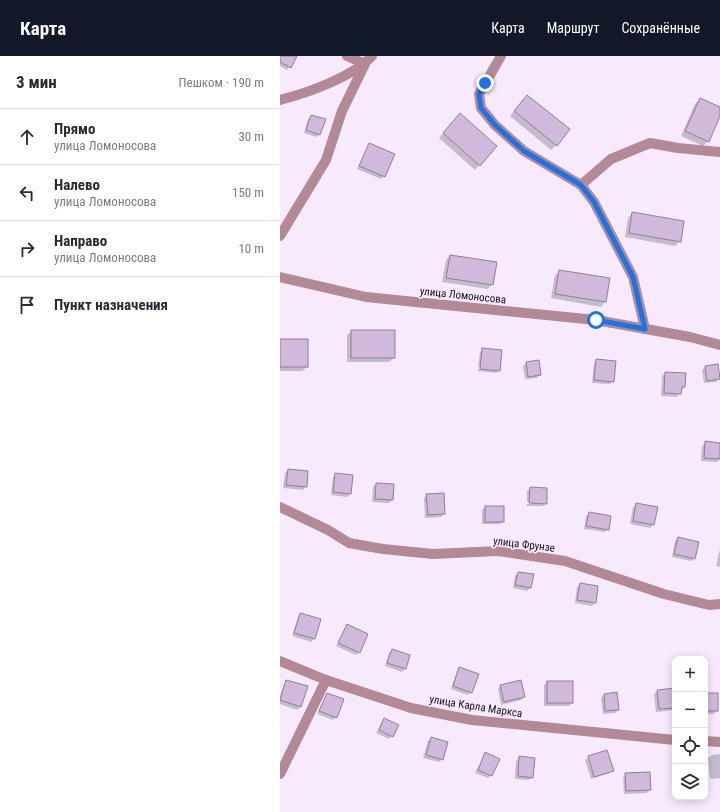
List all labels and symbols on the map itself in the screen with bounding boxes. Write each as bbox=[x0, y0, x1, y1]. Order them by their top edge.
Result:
route end bbox=[476, 74, 494, 92]
street label: улица Ломоносова bbox=[419, 285, 507, 306]
route start bbox=[587, 311, 605, 329]
street label: улица Фрунзе bbox=[492, 534, 556, 555]
street label: улица Карла Маркса bbox=[429, 693, 523, 720]

